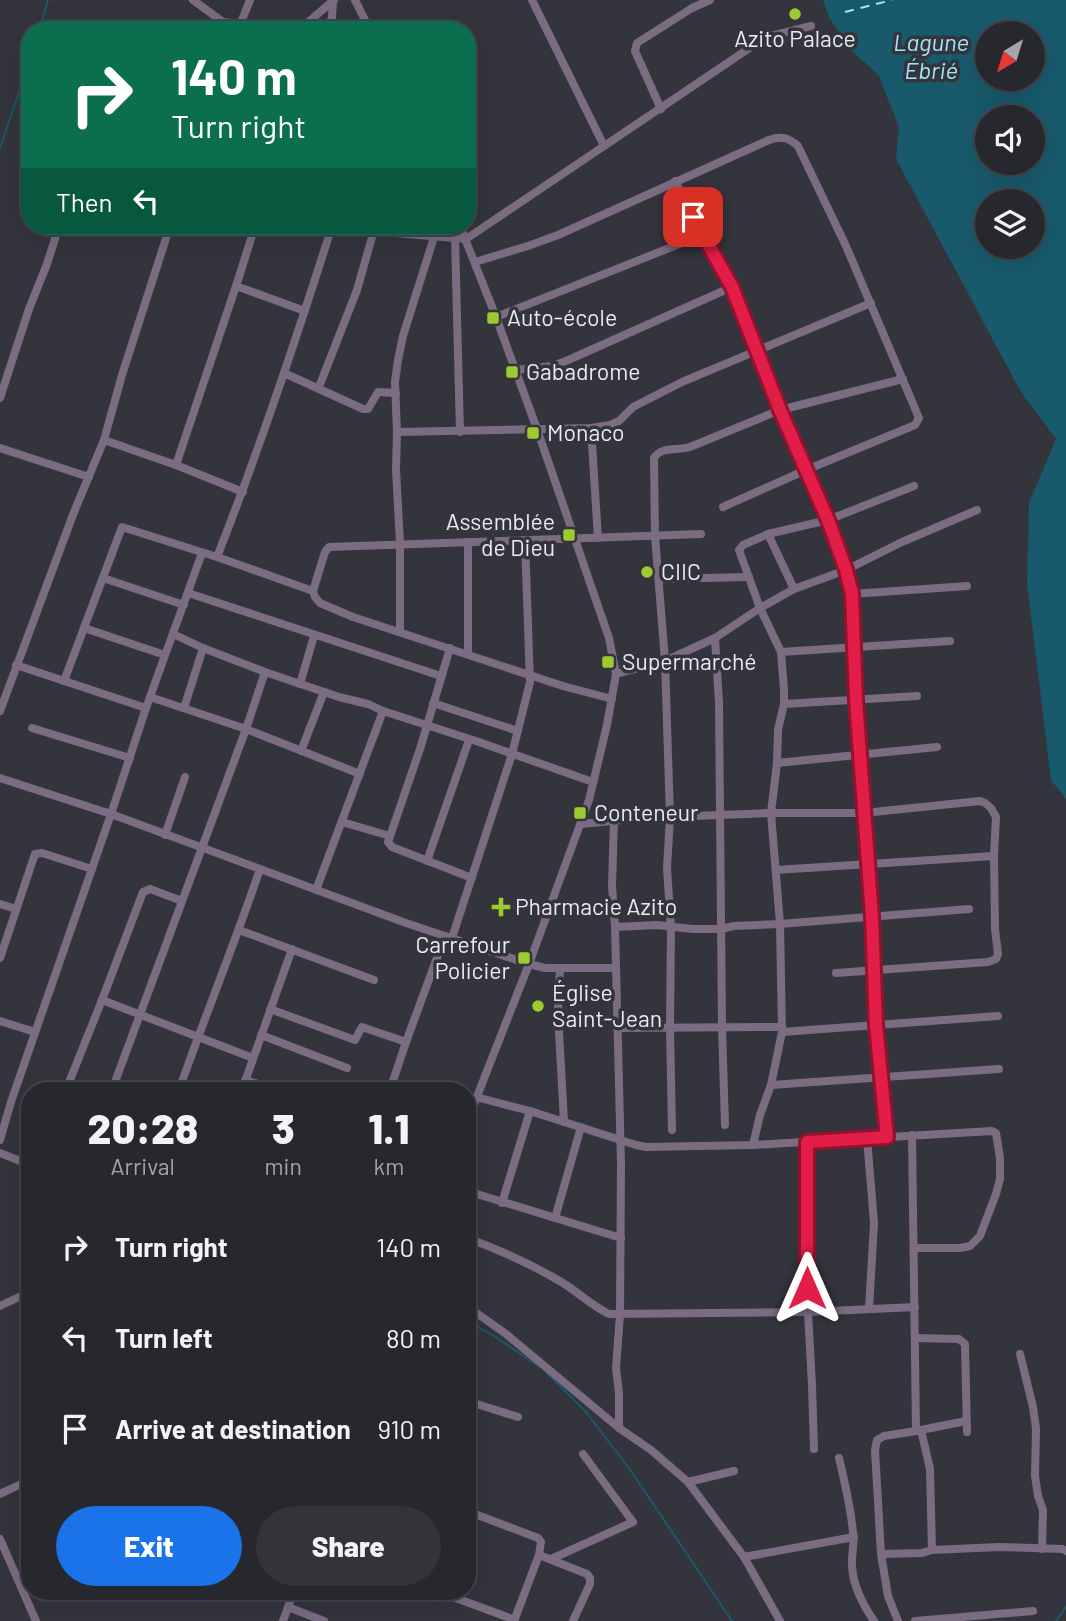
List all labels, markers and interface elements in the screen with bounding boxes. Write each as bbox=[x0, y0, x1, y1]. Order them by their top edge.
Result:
marker: Azito Palace bbox=[787, 6, 803, 22]
north arrow bbox=[975, 21, 1045, 91]
map controls bbox=[975, 21, 1045, 259]
place label: Azito Palace bbox=[734, 24, 856, 52]
water label: Lagune Ébrié bbox=[893, 27, 969, 84]
text: 140 m bbox=[171, 46, 297, 105]
icon: right bbox=[56, 49, 147, 140]
button: sound bbox=[975, 105, 1045, 175]
text: Turn right bbox=[171, 106, 306, 144]
icon: left bbox=[127, 182, 165, 220]
text: Then bbox=[56, 186, 113, 217]
pin bbox=[663, 187, 723, 247]
button: layers bbox=[975, 189, 1045, 259]
icon: arrive bbox=[674, 198, 712, 236]
place label: Auto-école bbox=[507, 303, 617, 331]
marker: Auto-école bbox=[485, 310, 501, 326]
place label: Gabadrome bbox=[526, 357, 640, 385]
marker: Gabadrome bbox=[504, 364, 520, 380]
place label: Monaco bbox=[547, 418, 625, 446]
marker: Monaco bbox=[525, 425, 541, 441]
place label: Assemblée de Dieu bbox=[446, 507, 555, 561]
marker: Assemblée de Dieu bbox=[561, 527, 577, 543]
place label: CIIC bbox=[661, 557, 701, 585]
marker: CIIC bbox=[639, 564, 655, 580]
place label: Supermarché bbox=[622, 647, 756, 675]
marker: Supermarché bbox=[600, 654, 616, 670]
place label: Conteneur bbox=[594, 798, 699, 826]
marker: Conteneur bbox=[572, 805, 588, 821]
place label: Pharmacie Azito bbox=[515, 892, 677, 920]
marker: Pharmacie Azito bbox=[493, 899, 509, 915]
place label: Carrefour Policier bbox=[415, 930, 511, 984]
marker: Carrefour Policier bbox=[516, 950, 532, 966]
place label: Église Saint-Jean bbox=[552, 978, 662, 1032]
marker: Église Saint-Jean bbox=[530, 998, 546, 1014]
text: 20:28 bbox=[88, 1102, 198, 1152]
text: 3 bbox=[272, 1102, 295, 1152]
text: 1.1 bbox=[368, 1102, 409, 1152]
text: Arrival bbox=[111, 1152, 175, 1180]
text: min bbox=[265, 1152, 302, 1180]
text: km bbox=[374, 1152, 404, 1180]
icon: right bbox=[56, 1228, 94, 1266]
text: Turn right bbox=[115, 1231, 228, 1262]
text: 140 m bbox=[376, 1231, 441, 1262]
position arrow bbox=[770, 1251, 844, 1325]
icon: left bbox=[56, 1319, 94, 1357]
text: Turn left bbox=[115, 1322, 213, 1353]
text: 80 m bbox=[386, 1322, 441, 1353]
icon: arrive bbox=[56, 1410, 94, 1448]
text: Arrive at destination bbox=[115, 1413, 351, 1444]
text: 910 m bbox=[377, 1413, 441, 1444]
button: Exit bbox=[56, 1506, 242, 1586]
button: Share bbox=[256, 1506, 441, 1586]

